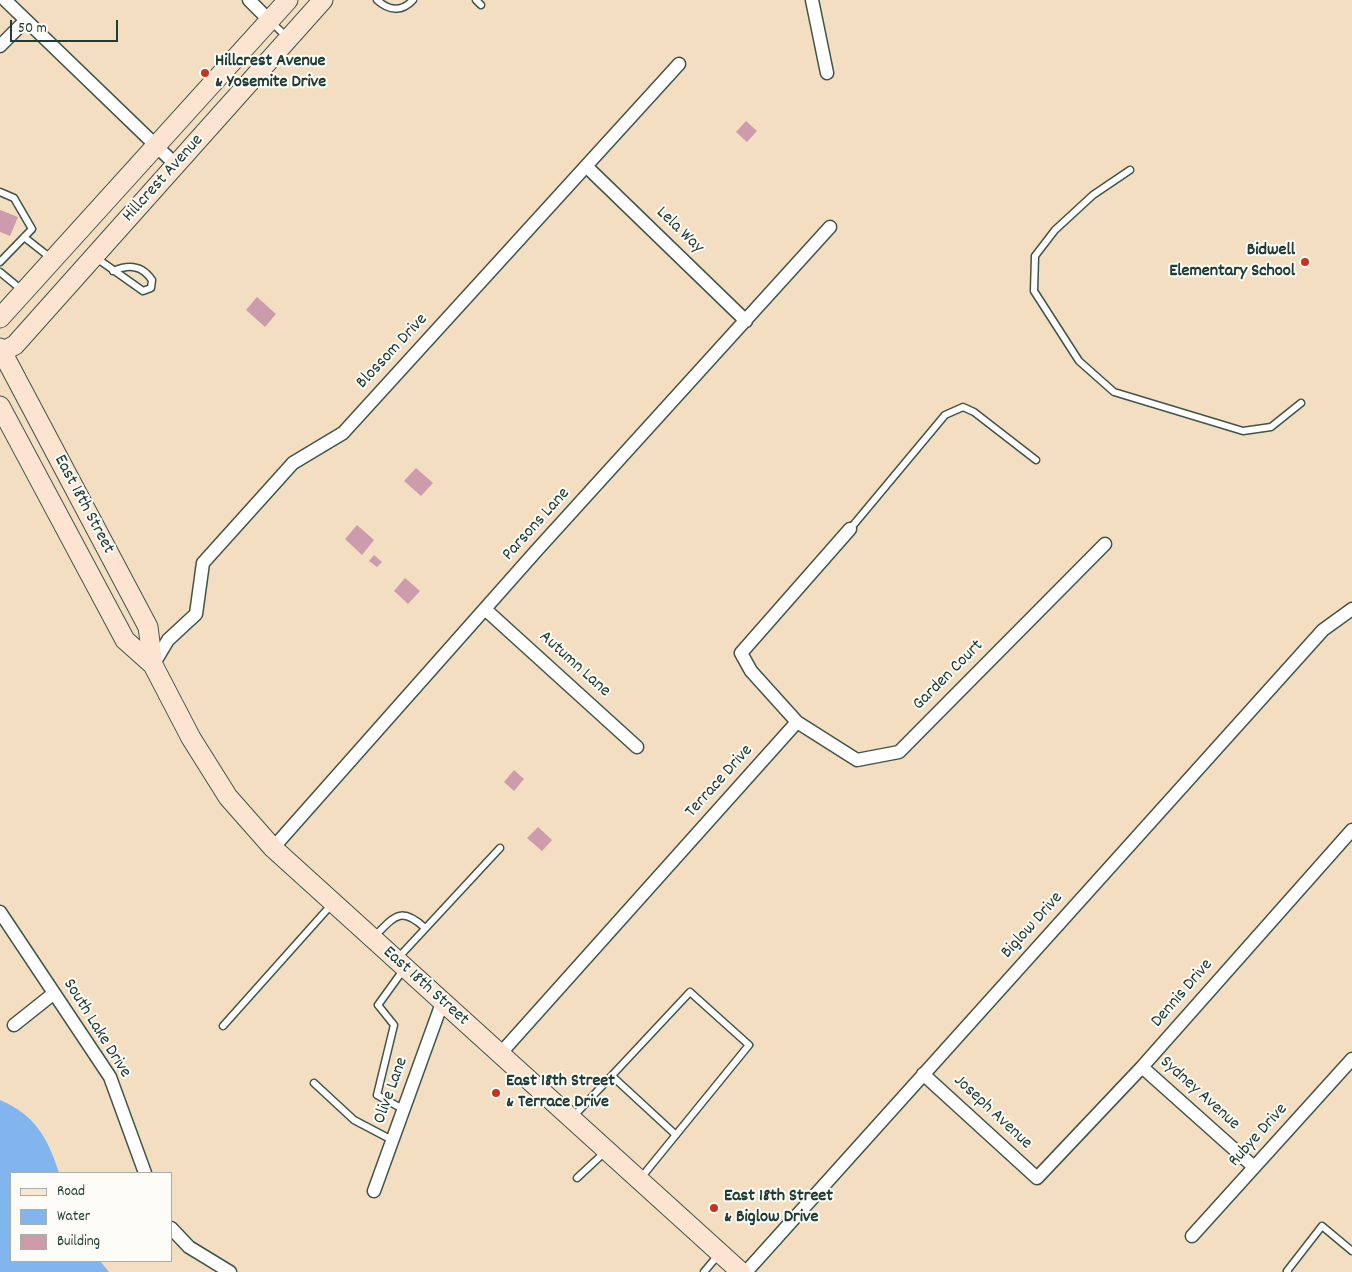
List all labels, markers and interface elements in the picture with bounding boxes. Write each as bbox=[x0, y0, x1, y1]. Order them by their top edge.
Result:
scale bar bbox=[12, 10, 120, 42]
text: 50 m bbox=[18, 18, 47, 40]
place label: Hillcrest Avenue & Yosemite Drive bbox=[215, 52, 326, 94]
marker: Hillcrest Avenue & Yosemite Drive bbox=[199, 67, 211, 79]
street label: Hillcrest Avenue bbox=[119, 131, 209, 227]
street label: Lela Way bbox=[651, 203, 707, 259]
place label: Bidwell Elementary School bbox=[1169, 241, 1295, 284]
marker: Bidwell Elementary School bbox=[1299, 256, 1311, 268]
street label: Blossom Drive bbox=[353, 310, 433, 394]
street label: East 18th Street bbox=[48, 452, 118, 558]
street label: Parsons Lane bbox=[499, 484, 575, 566]
street label: Autumn Lane bbox=[534, 627, 614, 703]
street label: Garden Court bbox=[909, 636, 989, 716]
street label: Terrace Drive bbox=[682, 741, 758, 823]
street label: Biglow Drive bbox=[997, 888, 1069, 964]
street label: East 18th Street bbox=[377, 943, 473, 1031]
street label: Dennis Drive bbox=[1147, 955, 1219, 1033]
street label: South Lake Drive bbox=[57, 976, 135, 1082]
street label: Sydney Avenue bbox=[1154, 1052, 1244, 1136]
street label: Olive Lane bbox=[370, 1055, 414, 1127]
street label: Joseph Avenue bbox=[948, 1071, 1036, 1155]
place label: East 18th Street & Terrace Drive bbox=[506, 1072, 615, 1114]
marker: East 18th Street & Terrace Drive bbox=[490, 1087, 502, 1099]
street label: Rubye Drive bbox=[1225, 1100, 1293, 1172]
legend bbox=[10, 1172, 172, 1262]
text: Road bbox=[57, 1181, 85, 1203]
place label: East 18th Street & Biglow Drive bbox=[724, 1187, 833, 1230]
marker: East 18th Street & Biglow Drive bbox=[708, 1202, 720, 1214]
text: Water bbox=[57, 1206, 90, 1228]
text: Building bbox=[57, 1231, 100, 1253]

